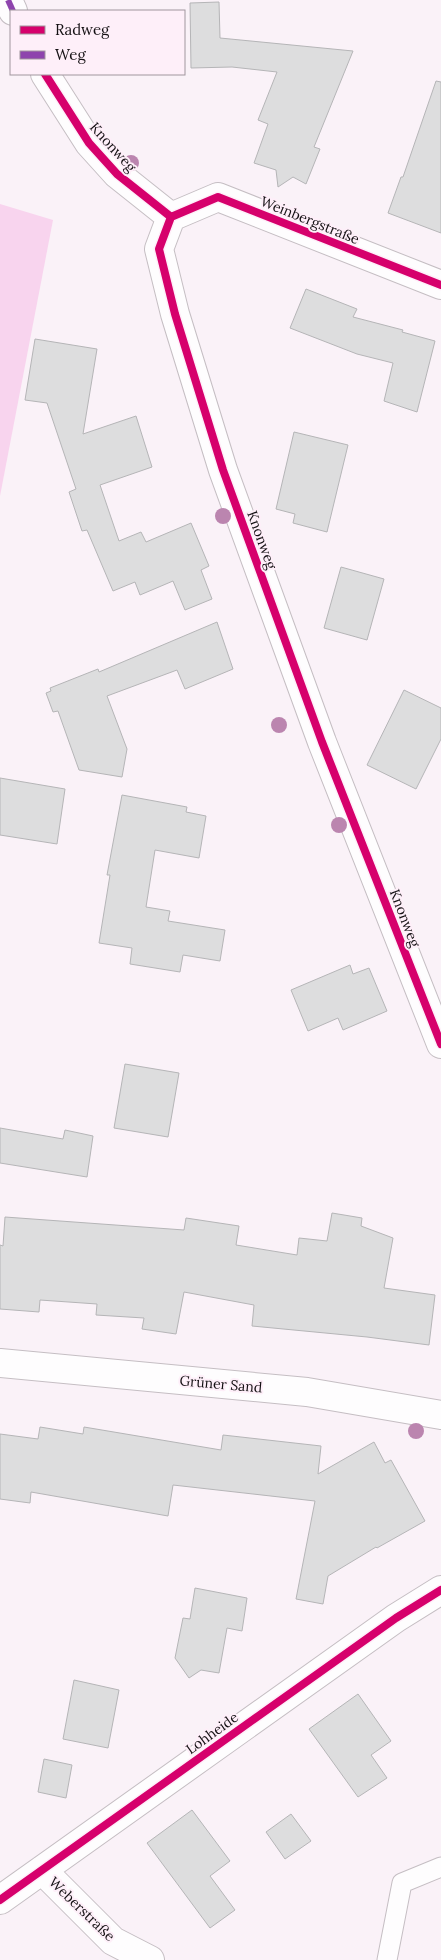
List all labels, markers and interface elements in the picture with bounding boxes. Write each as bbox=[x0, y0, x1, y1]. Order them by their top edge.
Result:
legend bbox=[10, 10, 185, 75]
text: Radweg bbox=[55, 20, 110, 39]
text: Weg bbox=[55, 45, 86, 64]
street label: Knonweg bbox=[86, 118, 140, 176]
street label: Weinbergstraße bbox=[258, 192, 362, 248]
street label: Knonweg bbox=[243, 508, 281, 572]
street label: Knonweg bbox=[386, 886, 424, 950]
street label: Grüner Sand bbox=[179, 1371, 263, 1397]
street label: Lohheide bbox=[182, 1708, 242, 1758]
street label: Weberstraße bbox=[45, 1873, 119, 1945]

